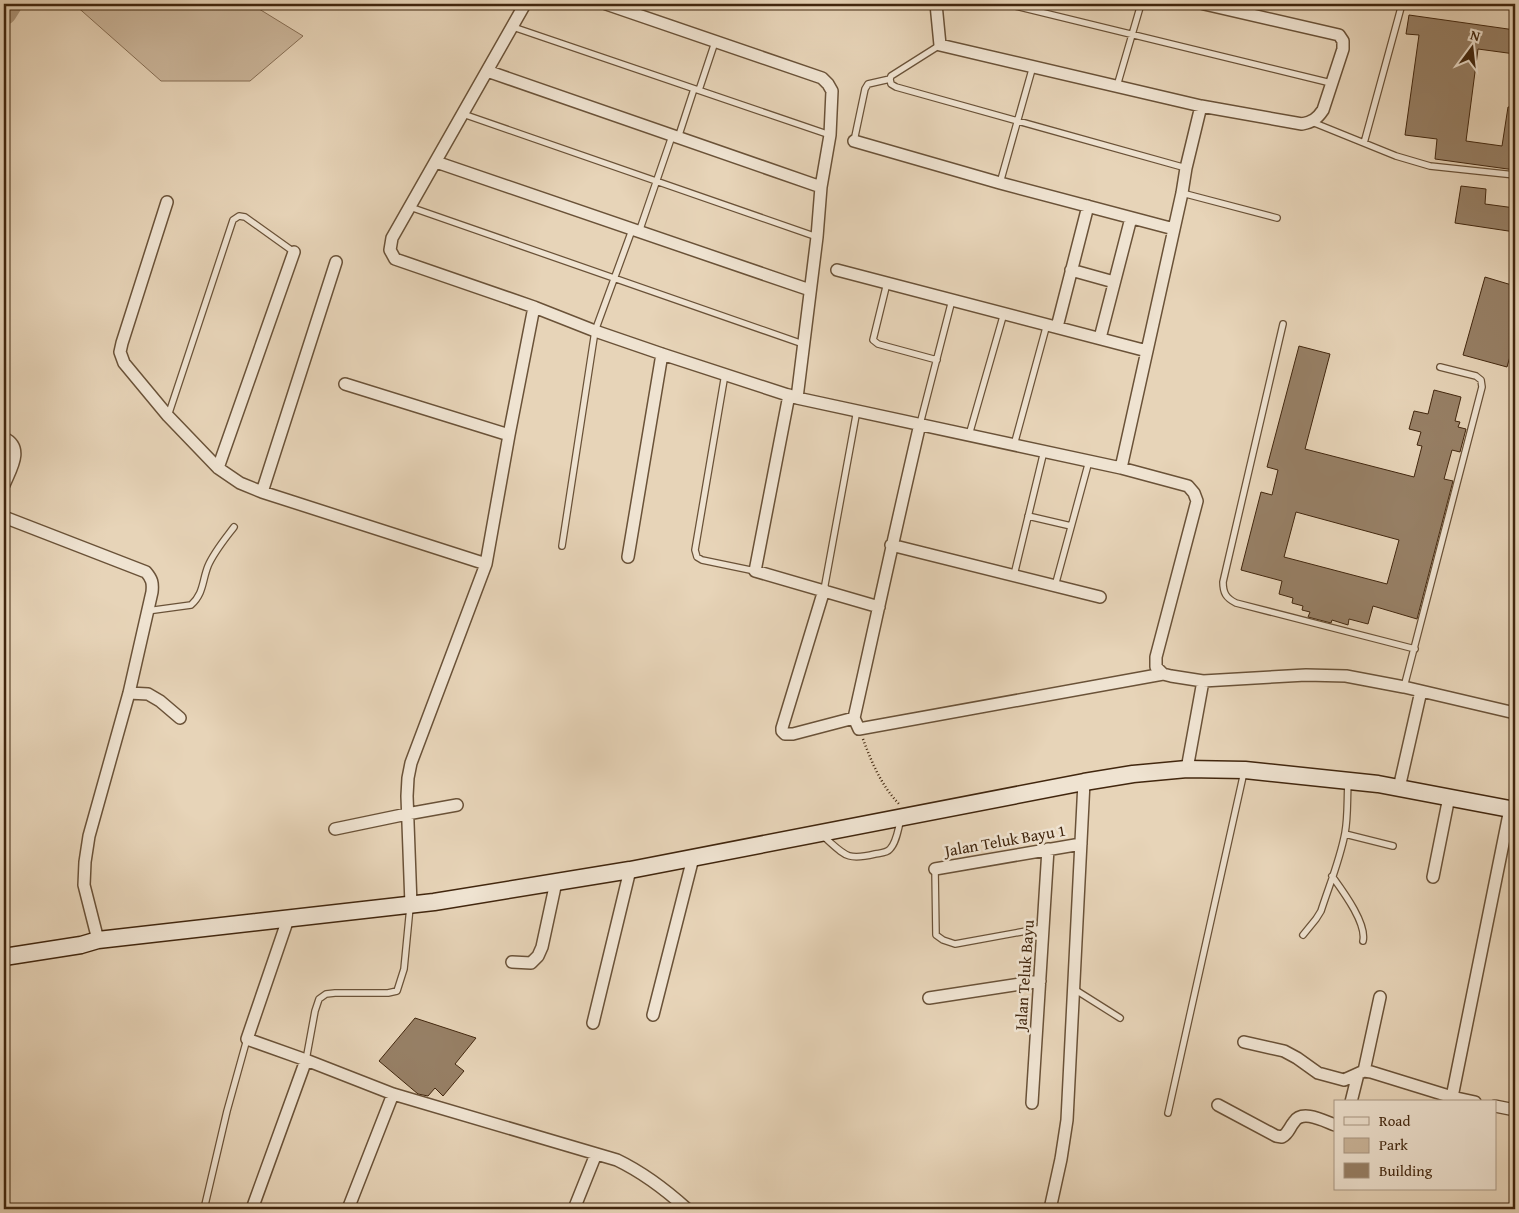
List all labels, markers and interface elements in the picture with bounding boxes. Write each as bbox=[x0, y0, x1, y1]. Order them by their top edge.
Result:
north arrow bbox=[1446, 22, 1496, 72]
text: N bbox=[1468, 25, 1483, 46]
street label: Jalan Teluk Bayu 1 bbox=[941, 818, 1067, 863]
street label: Jalan Teluk Bayu bbox=[1008, 918, 1040, 1033]
legend bbox=[1334, 1100, 1496, 1190]
text: Road bbox=[1379, 1110, 1410, 1131]
text: Park bbox=[1379, 1134, 1408, 1155]
text: Building bbox=[1379, 1160, 1433, 1181]

